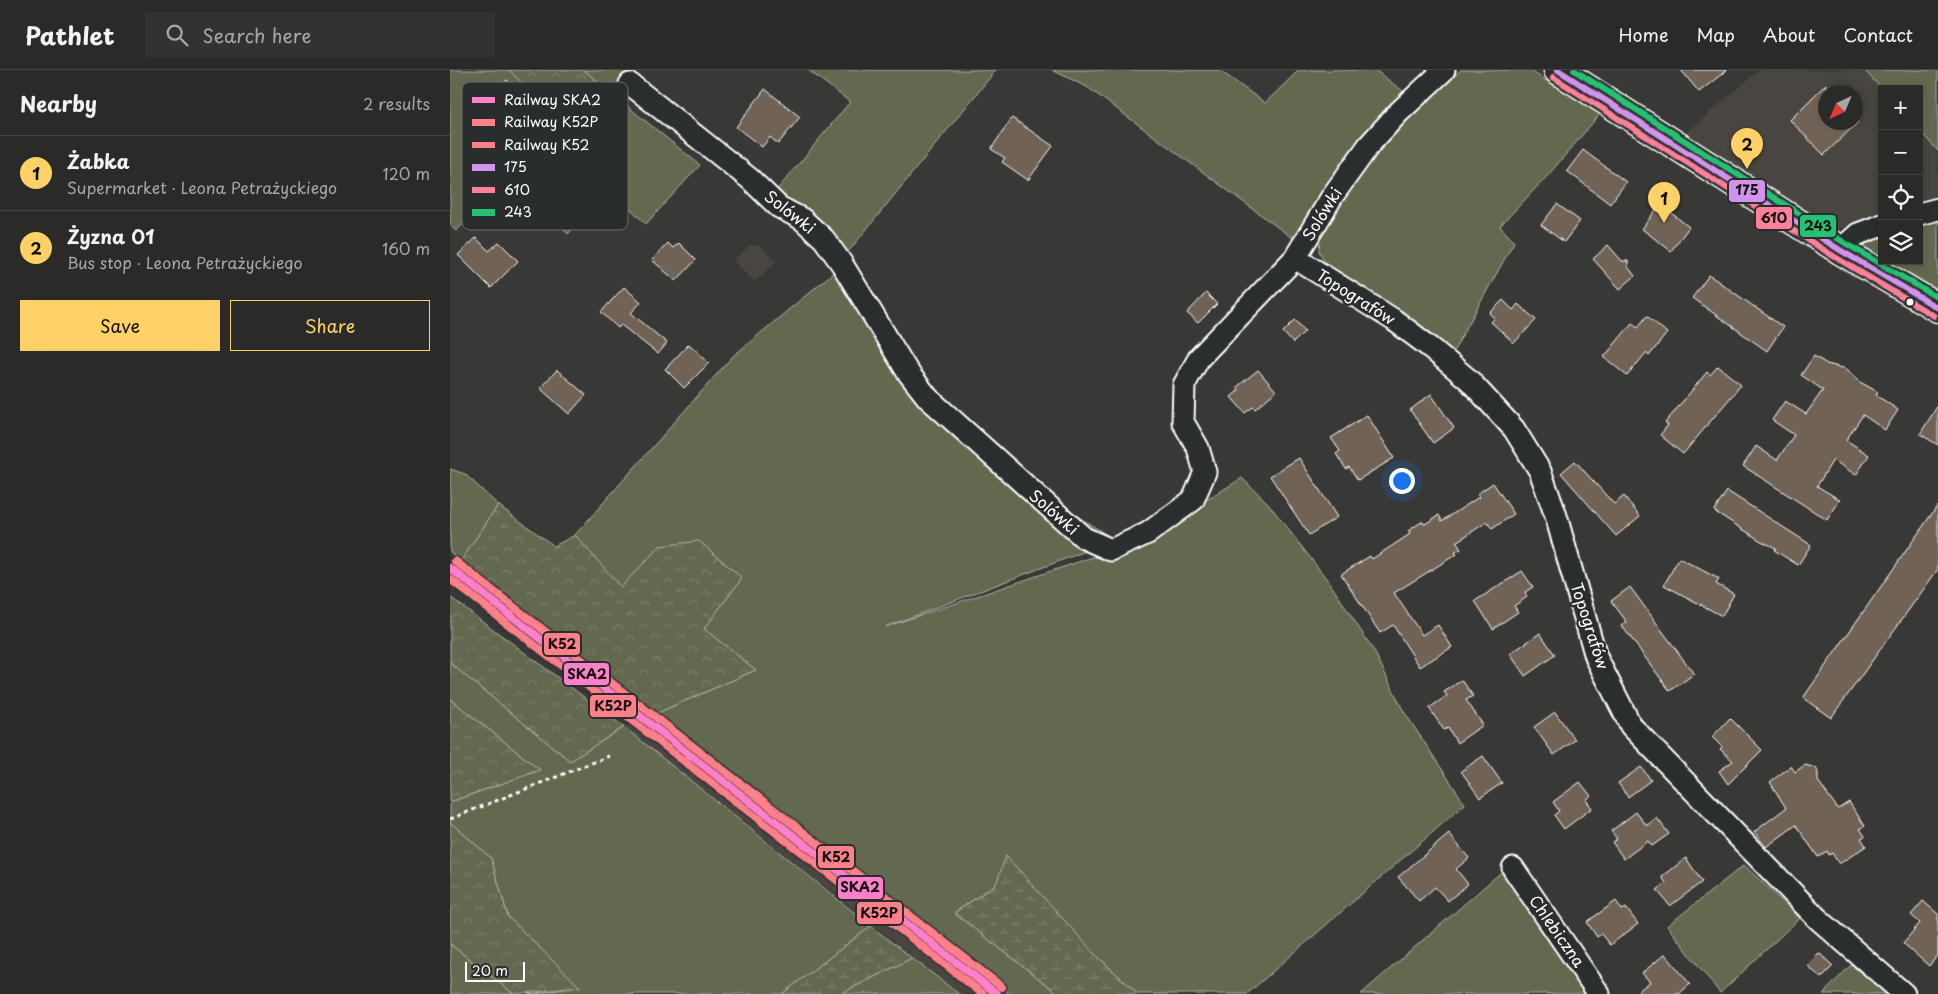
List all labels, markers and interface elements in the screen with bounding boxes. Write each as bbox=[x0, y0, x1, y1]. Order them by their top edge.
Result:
search box bbox=[145, 12, 495, 57]
text: Pathlet bbox=[25, 17, 115, 53]
icon: search bbox=[163, 21, 191, 49]
text: Search here bbox=[203, 21, 311, 49]
text: Home bbox=[1618, 21, 1668, 48]
text: Map bbox=[1696, 21, 1735, 48]
text: About bbox=[1763, 21, 1815, 48]
text: Contact bbox=[1843, 21, 1913, 48]
legend bbox=[462, 82, 628, 230]
north arrow bbox=[1818, 85, 1863, 130]
map controls bbox=[1878, 85, 1923, 265]
button: + bbox=[1878, 85, 1923, 130]
text: Nearby bbox=[20, 87, 97, 119]
text: Railway SKA2 bbox=[504, 89, 601, 110]
text: 2 results bbox=[363, 91, 430, 115]
text: Railway K52P bbox=[504, 111, 599, 132]
pin: 2 bbox=[1731, 128, 1763, 169]
button: − bbox=[1878, 130, 1923, 175]
text: Railway K52 bbox=[504, 134, 590, 155]
text: Żabka bbox=[67, 147, 130, 175]
text: 175 bbox=[504, 156, 527, 177]
text: 1 bbox=[32, 161, 40, 185]
text: 120 m bbox=[383, 161, 430, 185]
text: Supermarket · Leona Petrażyckiego bbox=[67, 175, 337, 199]
button: locate bbox=[1878, 175, 1923, 220]
text: 610 bbox=[504, 179, 530, 200]
line badge: 175 bbox=[1728, 179, 1766, 203]
text: 175 bbox=[1735, 179, 1759, 200]
street label: Solówki bbox=[1295, 182, 1347, 245]
pin: 1 bbox=[1648, 182, 1680, 223]
street label: Solówki bbox=[760, 184, 821, 239]
text: 243 bbox=[504, 201, 532, 222]
line badge: 610 bbox=[1755, 206, 1793, 230]
text: 610 bbox=[1761, 207, 1787, 228]
line badge: 243 bbox=[1799, 214, 1837, 238]
text: 243 bbox=[1804, 215, 1832, 236]
button: layers bbox=[1878, 220, 1923, 265]
text: Żyzna 01 bbox=[67, 222, 154, 250]
text: 2 bbox=[30, 236, 42, 260]
text: 160 m bbox=[382, 236, 430, 260]
text: Bus stop · Leona Petrażyckiego bbox=[67, 250, 302, 274]
street label: Topografów bbox=[1312, 262, 1401, 330]
unlabelled marker bbox=[1905, 297, 1915, 307]
button: Save bbox=[20, 300, 220, 351]
button: Share bbox=[230, 300, 430, 351]
your location bbox=[1389, 468, 1415, 494]
street label: Solówki bbox=[1025, 483, 1085, 540]
street label: Topografów bbox=[1566, 579, 1616, 672]
line badge: K52 bbox=[543, 632, 581, 656]
text: K52 bbox=[548, 633, 576, 654]
line badge: SKA2 bbox=[563, 662, 610, 686]
text: SKA2 bbox=[567, 663, 607, 684]
line badge: K52P bbox=[589, 694, 637, 718]
text: K52P bbox=[594, 695, 632, 716]
line badge: K52 bbox=[817, 845, 855, 869]
text: K52 bbox=[822, 846, 850, 867]
line badge: SKA2 bbox=[837, 876, 884, 900]
text: SKA2 bbox=[840, 876, 880, 897]
street label: Chlebiczna bbox=[1524, 889, 1592, 971]
line badge: K52P bbox=[856, 901, 903, 925]
text: K52P bbox=[860, 902, 898, 923]
scale bar bbox=[465, 959, 525, 982]
text: 20 m bbox=[472, 960, 508, 981]

